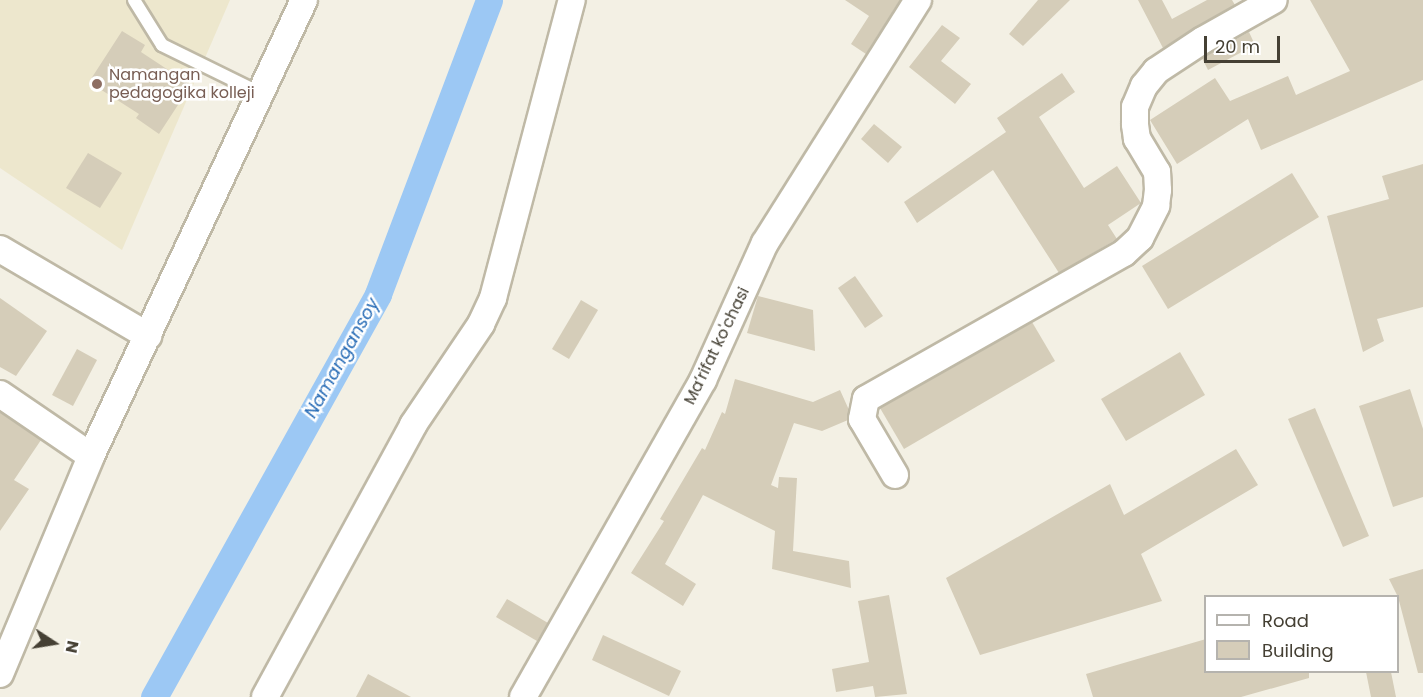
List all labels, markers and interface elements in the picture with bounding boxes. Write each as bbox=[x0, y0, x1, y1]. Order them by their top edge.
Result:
scale bar bbox=[1207, 24, 1284, 62]
text: 20 m bbox=[1215, 34, 1260, 59]
place label: Namangan pedagogika kolleji bbox=[109, 65, 255, 103]
marker: Namangan pedagogika kolleji bbox=[90, 77, 104, 91]
street label: Maʼrifat ko'chasi bbox=[680, 284, 754, 408]
water label: Namangansoy bbox=[300, 294, 384, 422]
legend bbox=[1204, 595, 1399, 673]
text: Road bbox=[1262, 608, 1309, 633]
north arrow bbox=[24, 613, 84, 673]
text: Building bbox=[1262, 638, 1334, 663]
text: N bbox=[60, 639, 85, 655]

